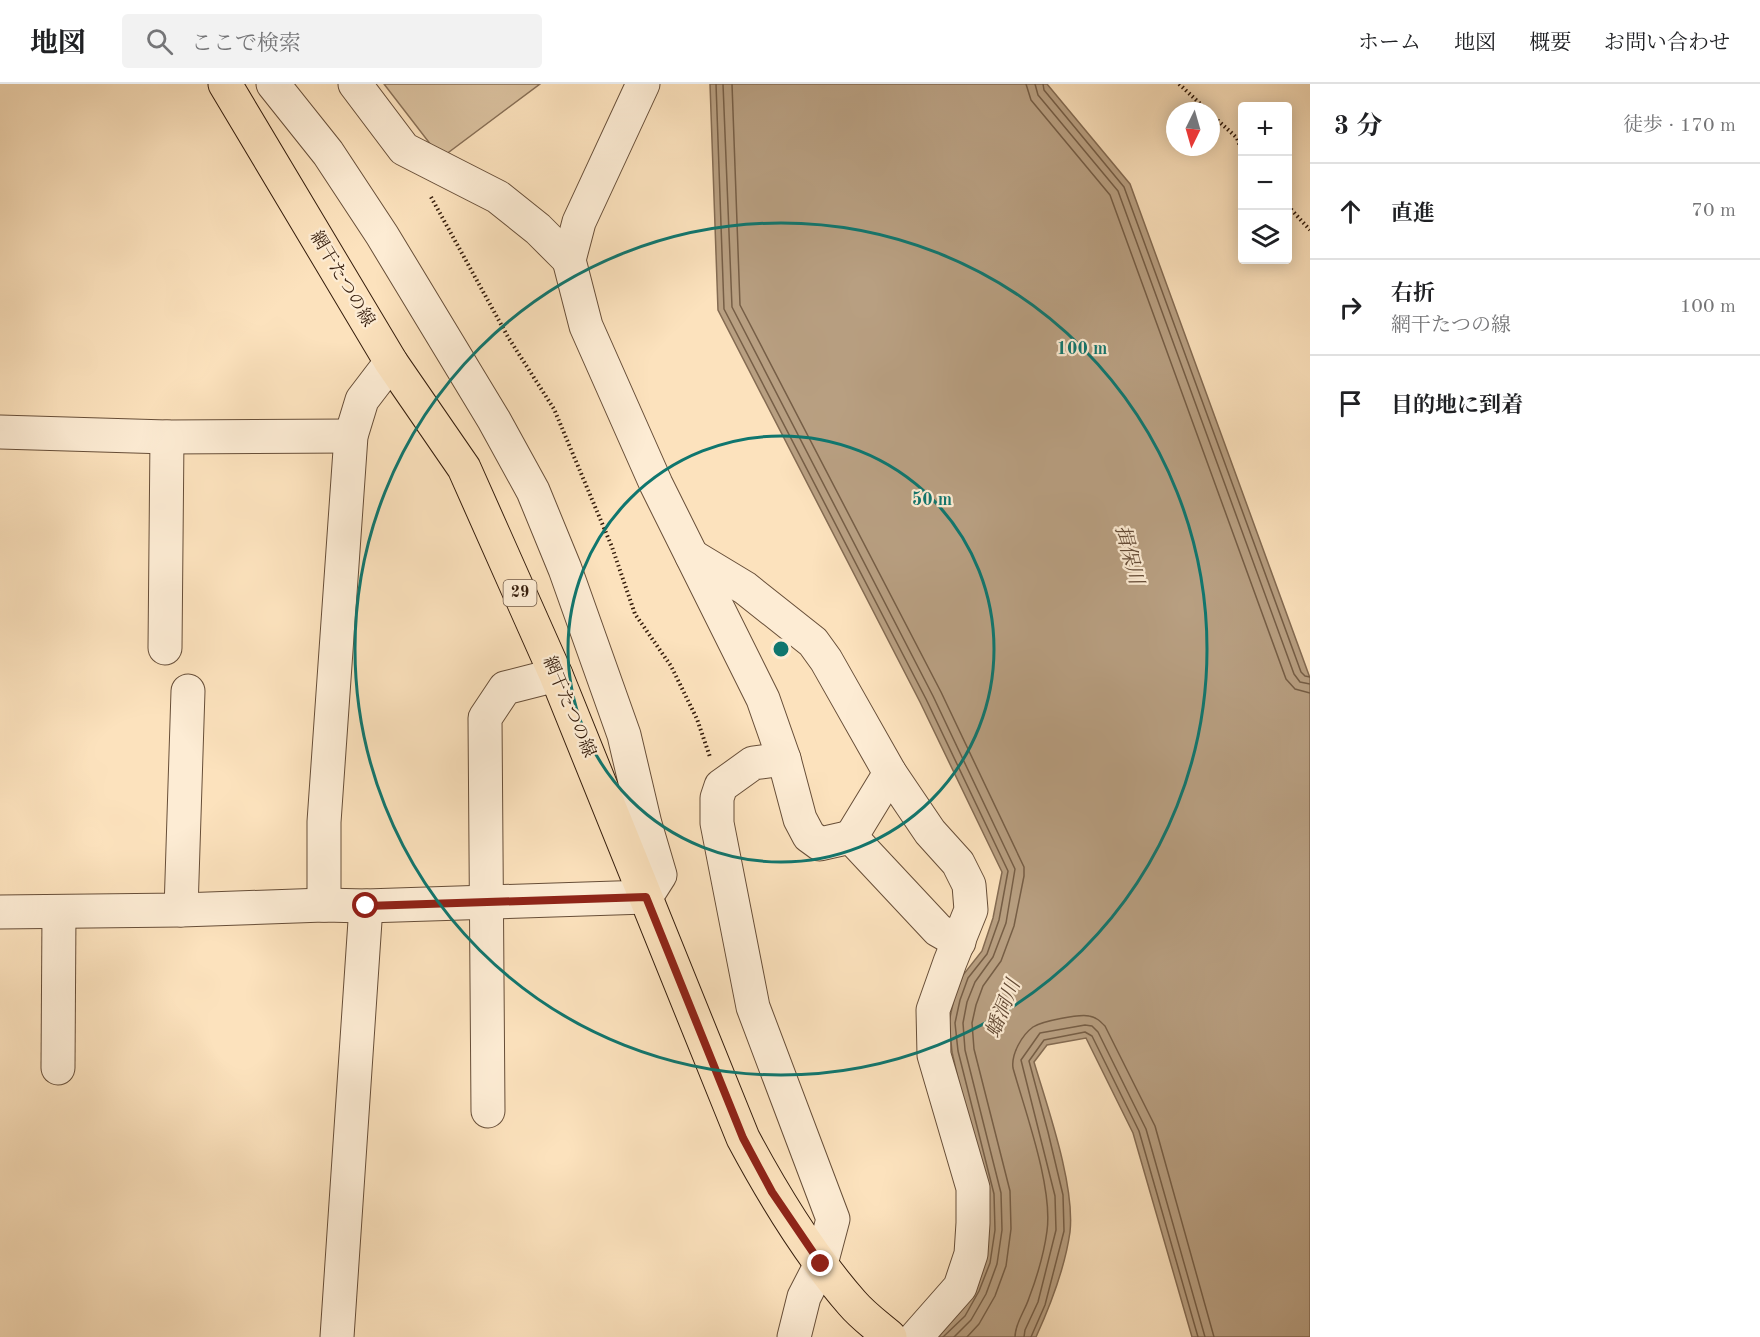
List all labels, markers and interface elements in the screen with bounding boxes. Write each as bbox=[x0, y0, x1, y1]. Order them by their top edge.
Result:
search box bbox=[122, 14, 542, 68]
icon: search bbox=[143, 25, 176, 58]
text: 地図 bbox=[30, 31, 86, 59]
text: ここで検索 bbox=[191, 33, 301, 55]
text: ホーム bbox=[1358, 33, 1421, 54]
text: 地図 bbox=[1454, 33, 1496, 54]
text: 概要 bbox=[1529, 33, 1571, 54]
text: お問い合わせ bbox=[1604, 33, 1730, 54]
north arrow bbox=[1166, 102, 1220, 156]
map controls bbox=[1238, 102, 1292, 264]
button: + bbox=[1238, 102, 1292, 156]
text: 3 分 bbox=[1334, 114, 1382, 140]
text: 徒歩 · 170 m bbox=[1623, 116, 1736, 136]
button: − bbox=[1238, 156, 1292, 210]
icon: ahead bbox=[1334, 195, 1367, 228]
text: 70 m bbox=[1691, 201, 1736, 221]
text: 直進 bbox=[1391, 203, 1435, 225]
button: layers bbox=[1238, 210, 1292, 264]
street label: 網干たつの線 bbox=[306, 227, 379, 330]
text: 右折 bbox=[1391, 283, 1435, 305]
icon: right bbox=[1334, 291, 1367, 324]
text: 100 m bbox=[1680, 297, 1736, 317]
text: 網干たつの線 bbox=[1391, 316, 1511, 336]
text: 100 m bbox=[1057, 340, 1107, 358]
icon: arrive bbox=[1334, 387, 1367, 420]
text: 目的地に到着 bbox=[1391, 395, 1523, 417]
text: 50 m bbox=[912, 491, 952, 509]
water label: 揖保川 bbox=[1111, 523, 1148, 588]
road number: 29 bbox=[504, 580, 536, 606]
centre of rings bbox=[771, 639, 791, 659]
street label: 網干たつの線 bbox=[540, 653, 600, 760]
route start bbox=[352, 892, 378, 918]
water label: 蟠洞川 bbox=[982, 975, 1025, 1041]
route end bbox=[807, 1250, 833, 1276]

